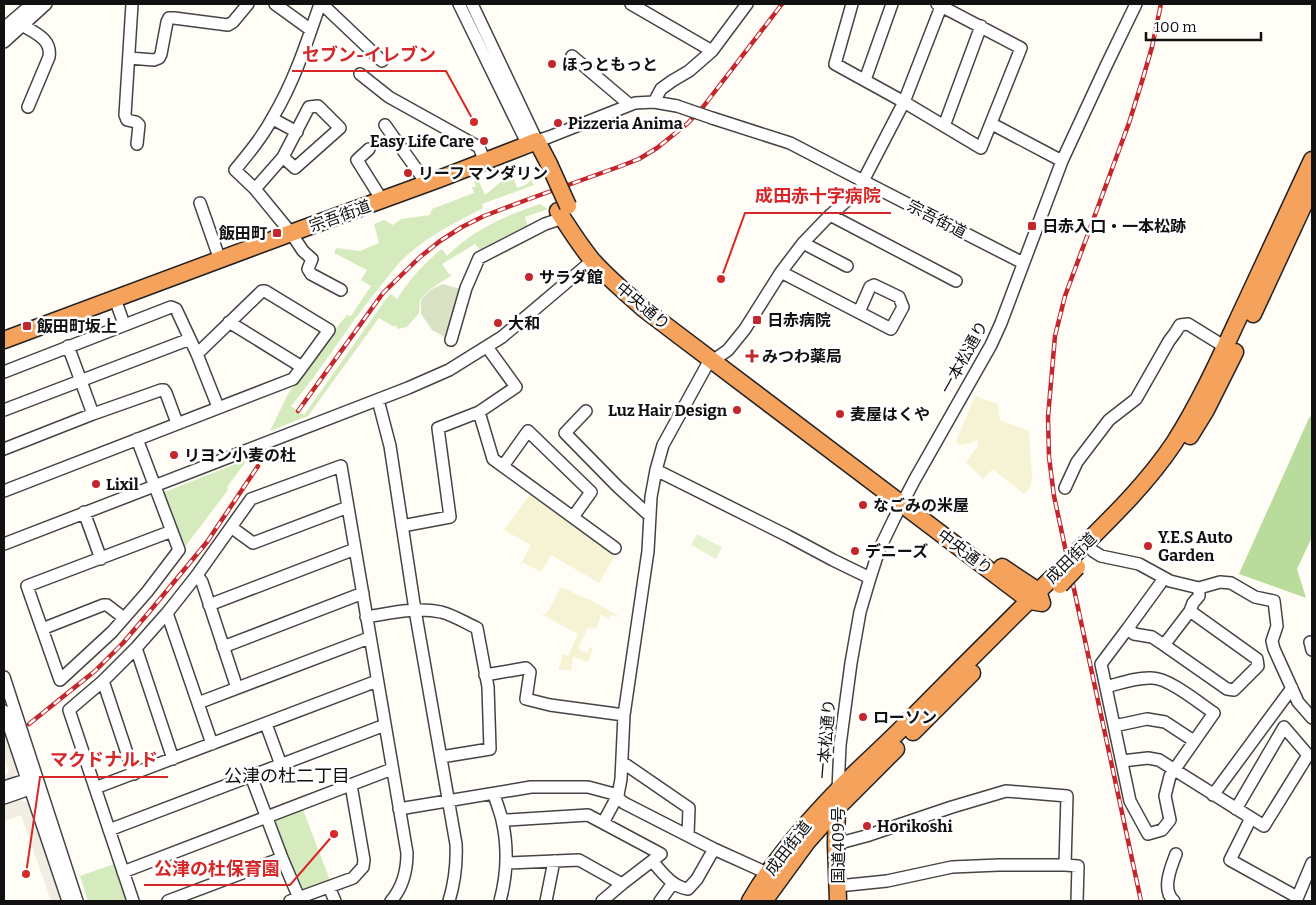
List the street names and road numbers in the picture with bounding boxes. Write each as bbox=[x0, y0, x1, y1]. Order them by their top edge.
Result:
street label: 宗吾街道 bbox=[307, 196, 373, 236]
street label: 宗吾街道 bbox=[904, 196, 970, 242]
street label: 中央通り bbox=[612, 278, 674, 334]
street label: 一本松通り bbox=[936, 317, 992, 397]
street label: 中央通り bbox=[934, 525, 996, 579]
street label: 成田街道 bbox=[1042, 529, 1100, 587]
street label: 一本松通り bbox=[813, 698, 839, 780]
street label: 国道409号 bbox=[829, 807, 848, 883]
street label: 成田街道 bbox=[761, 817, 815, 879]

